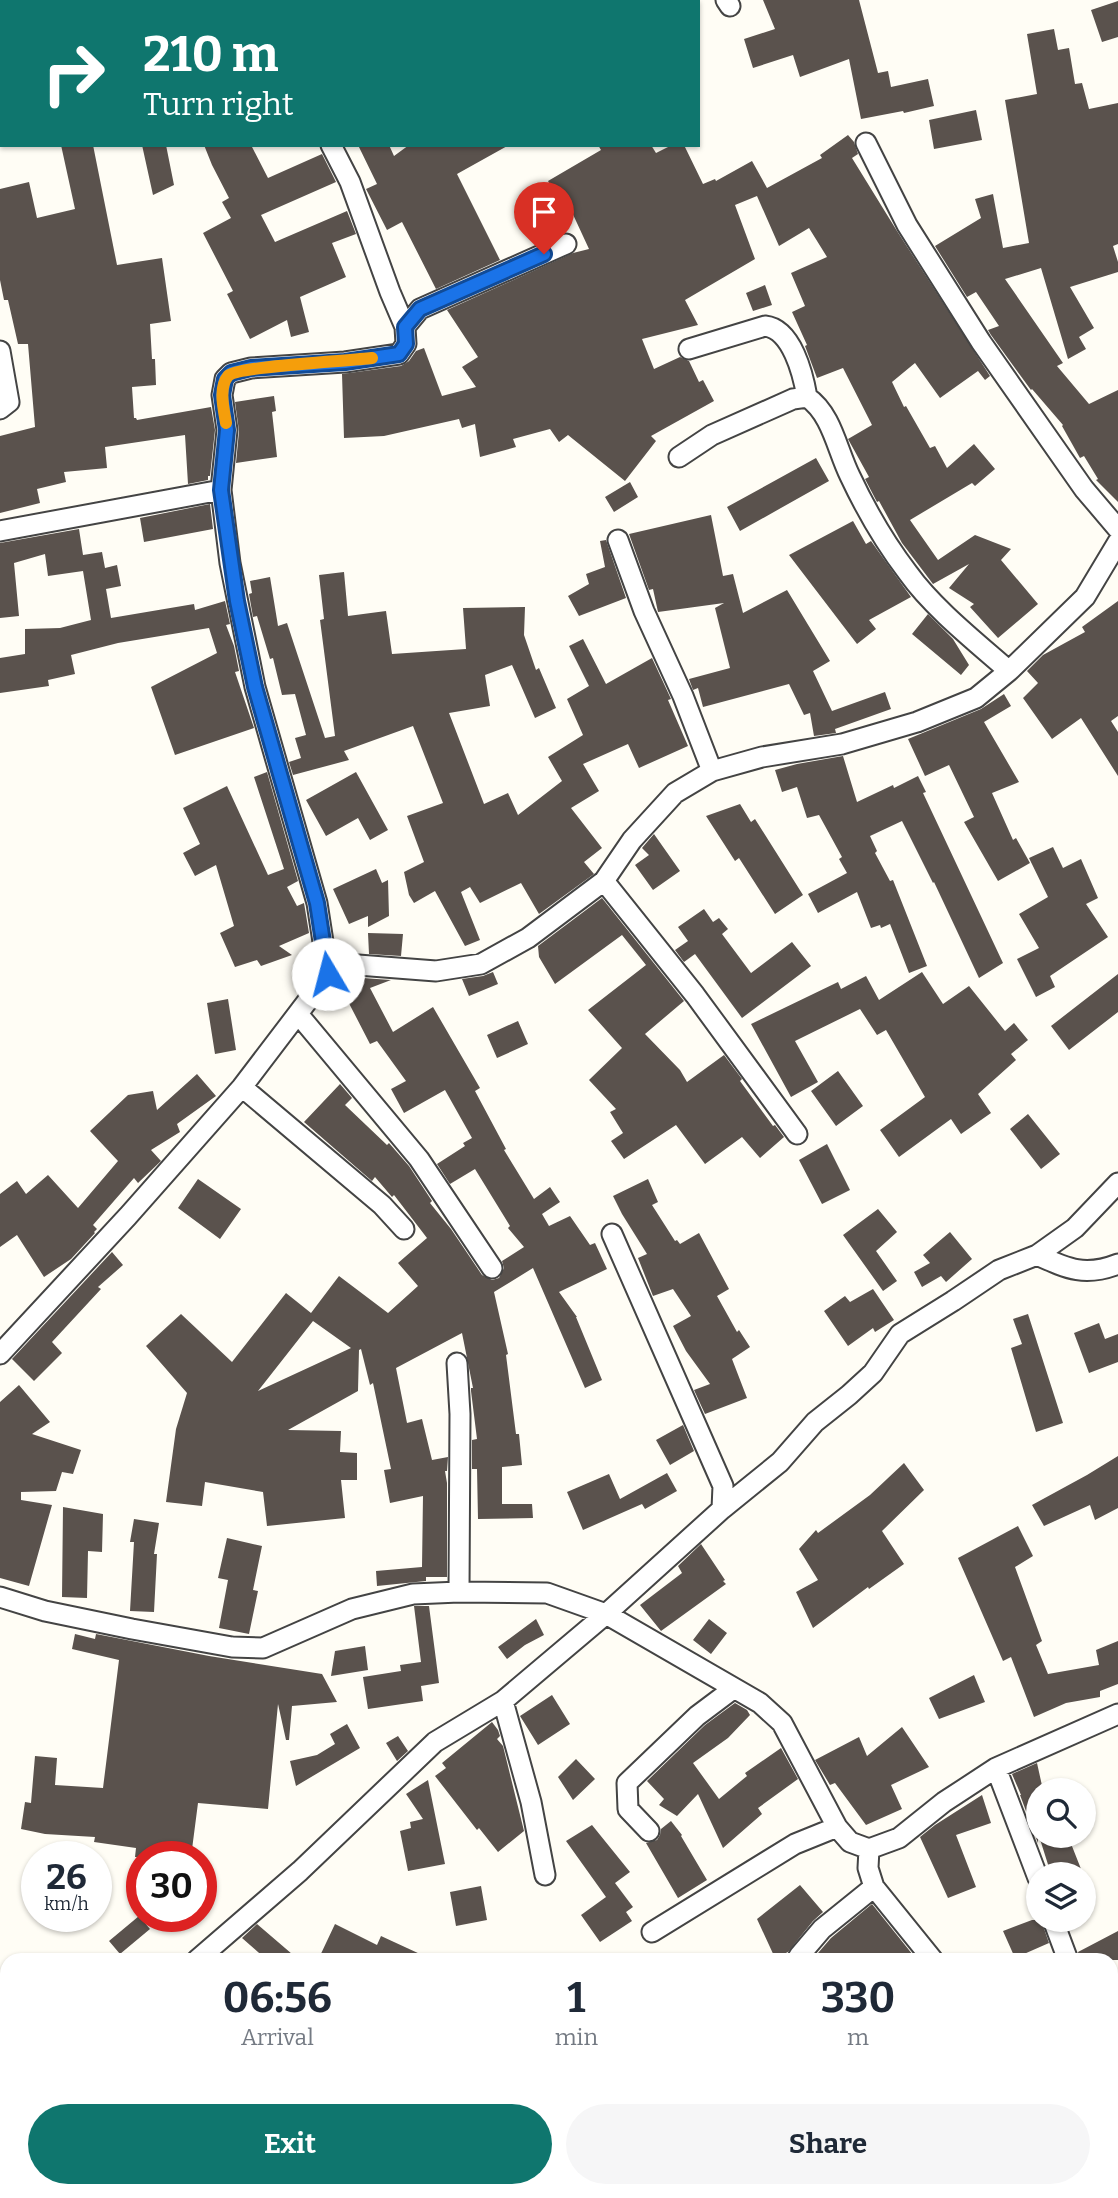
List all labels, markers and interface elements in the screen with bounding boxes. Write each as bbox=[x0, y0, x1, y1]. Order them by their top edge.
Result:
text: 210 m bbox=[143, 25, 278, 84]
icon: right bbox=[28, 28, 119, 119]
text: Turn right bbox=[143, 85, 294, 123]
pin bbox=[514, 182, 574, 254]
icon: arrive bbox=[525, 193, 563, 231]
position arrow bbox=[291, 937, 365, 1011]
map controls bbox=[1026, 1778, 1096, 1932]
button: search bbox=[1026, 1778, 1096, 1848]
speed limit sign: 30 bbox=[126, 1841, 217, 1932]
text: 26 bbox=[46, 1856, 87, 1898]
button: layers bbox=[1026, 1862, 1096, 1932]
text: km/h bbox=[44, 1893, 89, 1915]
text: 06:56 bbox=[223, 1973, 332, 2023]
text: 1 bbox=[567, 1973, 585, 2023]
text: 330 bbox=[821, 1973, 895, 2023]
text: Arrival bbox=[241, 2023, 314, 2051]
text: min bbox=[555, 2023, 598, 2051]
text: m bbox=[847, 2023, 869, 2051]
button: Exit bbox=[28, 2104, 552, 2184]
button: Share bbox=[566, 2104, 1090, 2184]

